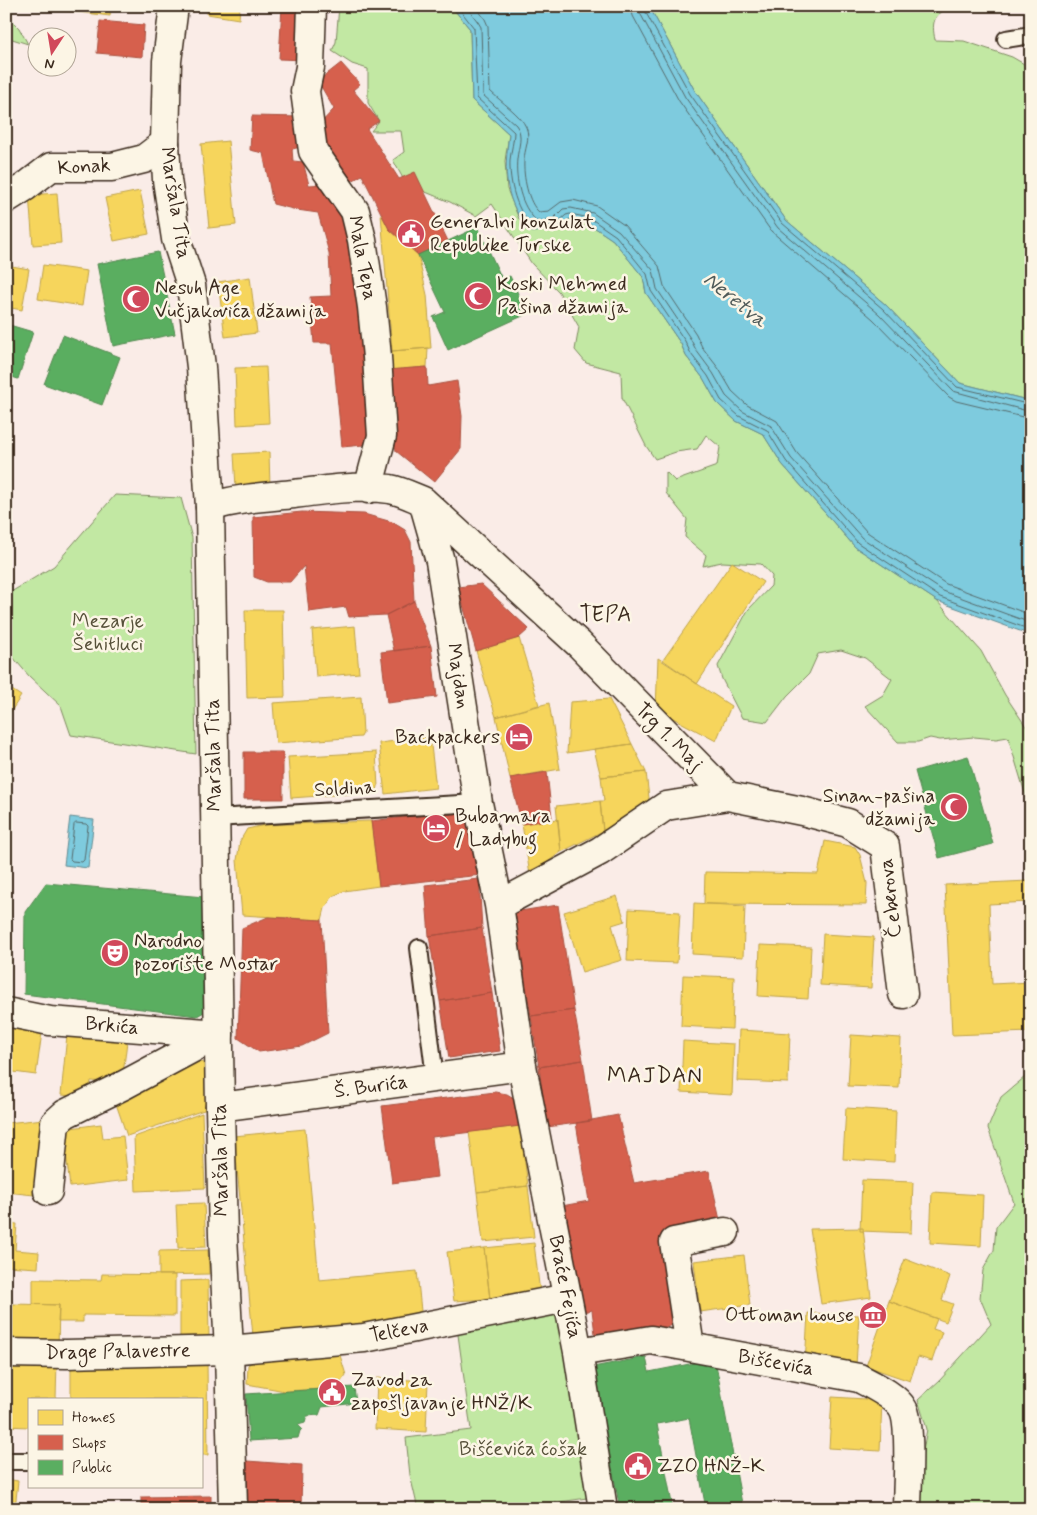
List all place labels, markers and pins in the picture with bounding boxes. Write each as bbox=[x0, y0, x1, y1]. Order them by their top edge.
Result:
place label: Generalni konzulat Republike Turske bbox=[430, 209, 595, 259]
public building icon: Generalni konzulat Republike Turske bbox=[396, 219, 426, 249]
place label: Koski Mehmed Pašina džamija bbox=[497, 271, 629, 321]
place label: Nesuh Age Vučjakovića džamija bbox=[155, 275, 327, 325]
mosque icon: Koski Mehmed Pašina džamija bbox=[463, 281, 493, 311]
mosque icon: Nesuh Age Vučjakovića džamija bbox=[121, 284, 151, 314]
hotel icon: Backpackers bbox=[504, 722, 534, 752]
place label: Backpackers bbox=[395, 724, 500, 751]
place label: Sinan-pašina džamija bbox=[823, 783, 936, 833]
mosque icon: Sinan-pašina džamija bbox=[939, 792, 969, 822]
place label: Bubamara / Ladybug bbox=[455, 803, 551, 855]
hotel icon: Bubamara / Ladybug bbox=[421, 813, 451, 843]
place label: Narodno pozorište Mostar bbox=[134, 928, 278, 978]
theatre icon: Narodno pozorište Mostar bbox=[100, 938, 130, 968]
museum icon: Ottoman house bbox=[858, 1300, 888, 1330]
place label: Ottoman house bbox=[725, 1302, 854, 1329]
place label: Zavod za zapošljavanje HNŽ/K bbox=[351, 1367, 532, 1417]
public building icon: Zavod za zapošljavanje HNŽ/K bbox=[317, 1377, 347, 1407]
public building icon: ZZO HNŽ-K bbox=[623, 1451, 653, 1481]
place label: ZZO HNŽ-K bbox=[657, 1453, 765, 1480]

